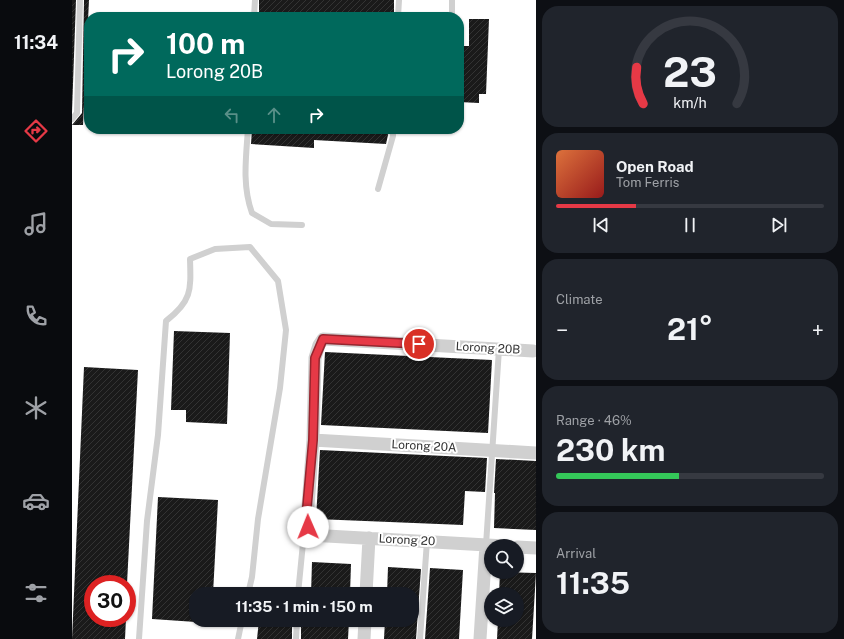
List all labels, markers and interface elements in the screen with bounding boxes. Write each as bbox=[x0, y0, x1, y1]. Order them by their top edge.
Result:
text: 100 m bbox=[166, 27, 245, 60]
icon: right bbox=[100, 28, 152, 80]
text: 11:34 bbox=[14, 32, 58, 53]
text: 23 bbox=[663, 47, 717, 96]
text: Lorong 20B bbox=[166, 61, 263, 82]
text: km/h bbox=[673, 94, 707, 111]
icon: left bbox=[221, 104, 243, 126]
icon: ahead bbox=[263, 104, 285, 126]
icon: right bbox=[305, 104, 327, 126]
icon: directions bbox=[22, 117, 50, 145]
text: Open Road bbox=[616, 158, 694, 175]
text: Tom Ferris bbox=[616, 175, 679, 190]
icon: music bbox=[22, 210, 50, 238]
icon: previous bbox=[590, 214, 612, 236]
icon: pause bbox=[679, 214, 701, 236]
icon: next bbox=[768, 214, 790, 236]
text: Climate bbox=[556, 292, 603, 307]
icon: phone bbox=[22, 302, 50, 330]
text: 21° bbox=[667, 311, 713, 347]
text: − bbox=[556, 317, 568, 343]
text: + bbox=[812, 317, 824, 343]
pin bbox=[402, 327, 436, 361]
icon: arrive bbox=[408, 333, 430, 355]
street label: Lorong 20B bbox=[455, 339, 521, 357]
icon: climate bbox=[22, 394, 50, 422]
text: Range · 46% bbox=[556, 413, 632, 428]
text: 230 km bbox=[556, 432, 665, 468]
street label: Lorong 20A bbox=[391, 437, 457, 455]
icon: car bbox=[22, 487, 50, 515]
position arrow bbox=[287, 506, 329, 548]
street label: Lorong 20 bbox=[378, 532, 436, 548]
map controls bbox=[484, 539, 524, 627]
button: search bbox=[484, 539, 524, 579]
text: Arrival bbox=[556, 546, 596, 561]
text: 11:35 bbox=[556, 565, 630, 601]
speed limit sign: 30 bbox=[84, 575, 136, 627]
icon: filters bbox=[22, 579, 50, 607]
button: layers bbox=[484, 587, 524, 627]
text: 11:35 · 1 min · 150 m bbox=[235, 598, 373, 615]

